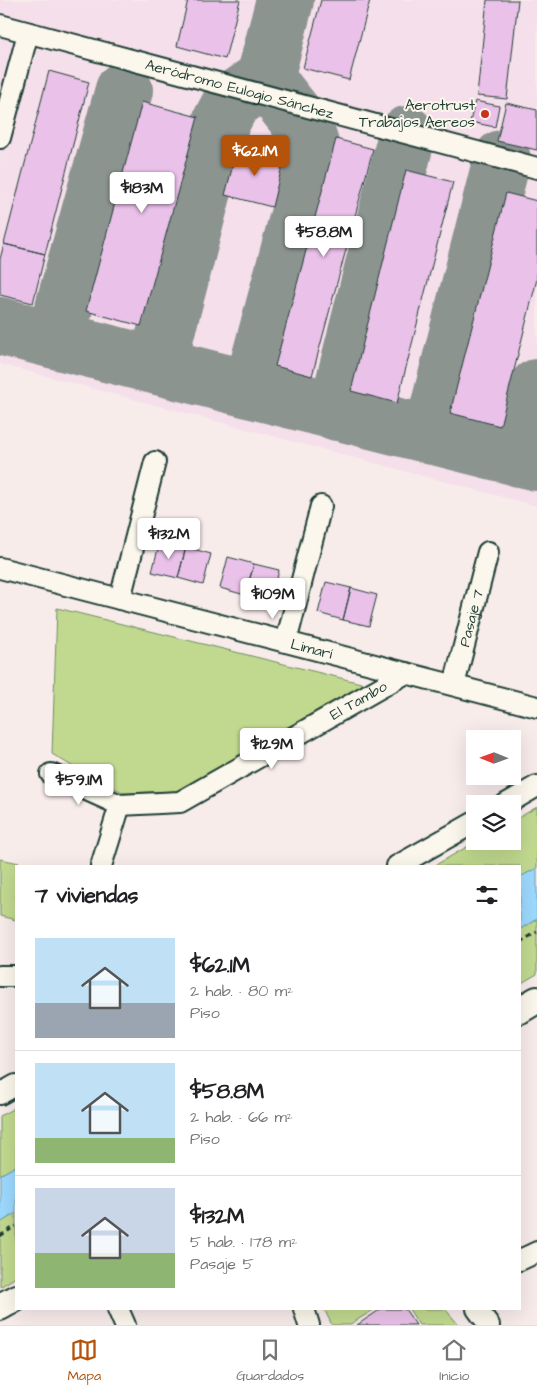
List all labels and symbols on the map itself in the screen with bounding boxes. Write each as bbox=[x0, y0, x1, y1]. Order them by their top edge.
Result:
street label: Aeródromo Eulogio Sánchez bbox=[143, 54, 337, 124]
place label: Aerotrust Trabajos Aereos bbox=[359, 95, 475, 133]
marker: Aerotrust Trabajos Aereos bbox=[479, 108, 491, 120]
pin: $62.1M bbox=[214, 134, 296, 177]
pin: $183M bbox=[107, 172, 177, 214]
pin: $58.8M bbox=[283, 216, 365, 258]
pin: $132M bbox=[134, 518, 204, 560]
pin: $109M bbox=[238, 578, 308, 620]
street label: Pasaje 7 bbox=[454, 587, 488, 649]
street label: Limarí bbox=[288, 633, 336, 664]
street label: El Tambo bbox=[326, 675, 391, 725]
pin: $129M bbox=[237, 728, 307, 770]
north arrow bbox=[466, 730, 521, 785]
pin: $59.1M bbox=[38, 764, 120, 806]

